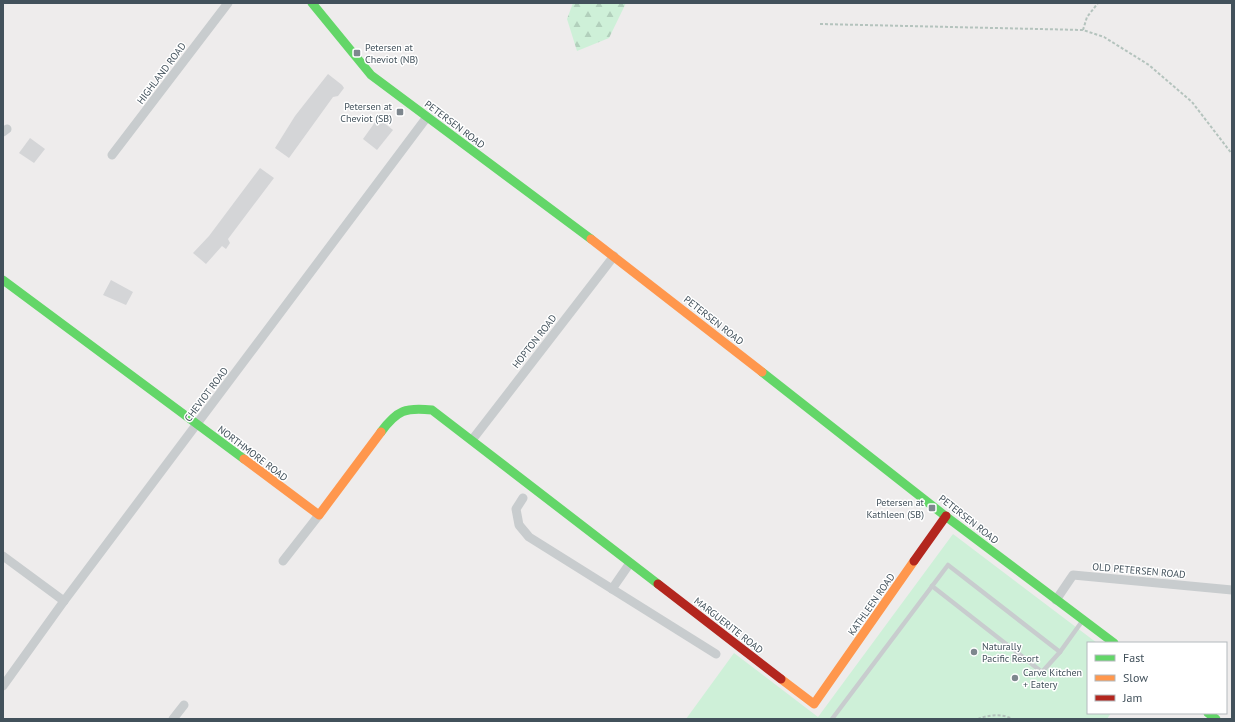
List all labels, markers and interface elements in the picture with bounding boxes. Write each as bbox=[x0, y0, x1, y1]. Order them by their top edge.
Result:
street label: HIGHLAND ROAD bbox=[134, 40, 189, 107]
place label: Petersen at Cheviot (NB) bbox=[365, 41, 418, 66]
marker: Petersen at Cheviot (NB) bbox=[352, 48, 362, 58]
street label: PETERSEN ROAD bbox=[422, 97, 488, 151]
place label: Petersen at Cheviot (SB) bbox=[340, 100, 393, 125]
marker: Petersen at Cheviot (SB) bbox=[395, 107, 405, 117]
street label: PETERSEN ROAD bbox=[681, 293, 746, 348]
street label: HOPTON ROAD bbox=[509, 312, 559, 371]
street label: CHEVIOT ROAD bbox=[182, 364, 231, 424]
street label: NORTHMORE ROAD bbox=[215, 423, 290, 484]
street label: PETERSEN ROAD bbox=[936, 492, 1001, 547]
place label: Petersen at Kathleen (SB) bbox=[867, 496, 925, 521]
marker: Petersen at Kathleen (SB) bbox=[927, 503, 937, 513]
street label: OLD PETERSEN ROAD bbox=[1092, 560, 1186, 581]
street label: KATHLEEN ROAD bbox=[845, 571, 898, 638]
street label: MARGUERITE ROAD bbox=[692, 594, 766, 656]
place label: Naturally Pacific Resort bbox=[982, 640, 1040, 665]
legend bbox=[1087, 642, 1227, 714]
marker: Naturally Pacific Resort bbox=[969, 647, 979, 657]
text: Fast bbox=[1123, 650, 1144, 665]
place label: Carve Kitchen + Eatery bbox=[1023, 666, 1082, 691]
text: Slow bbox=[1123, 670, 1148, 685]
marker: Carve Kitchen + Eatery bbox=[1010, 673, 1020, 683]
text: Jam bbox=[1122, 690, 1142, 705]

